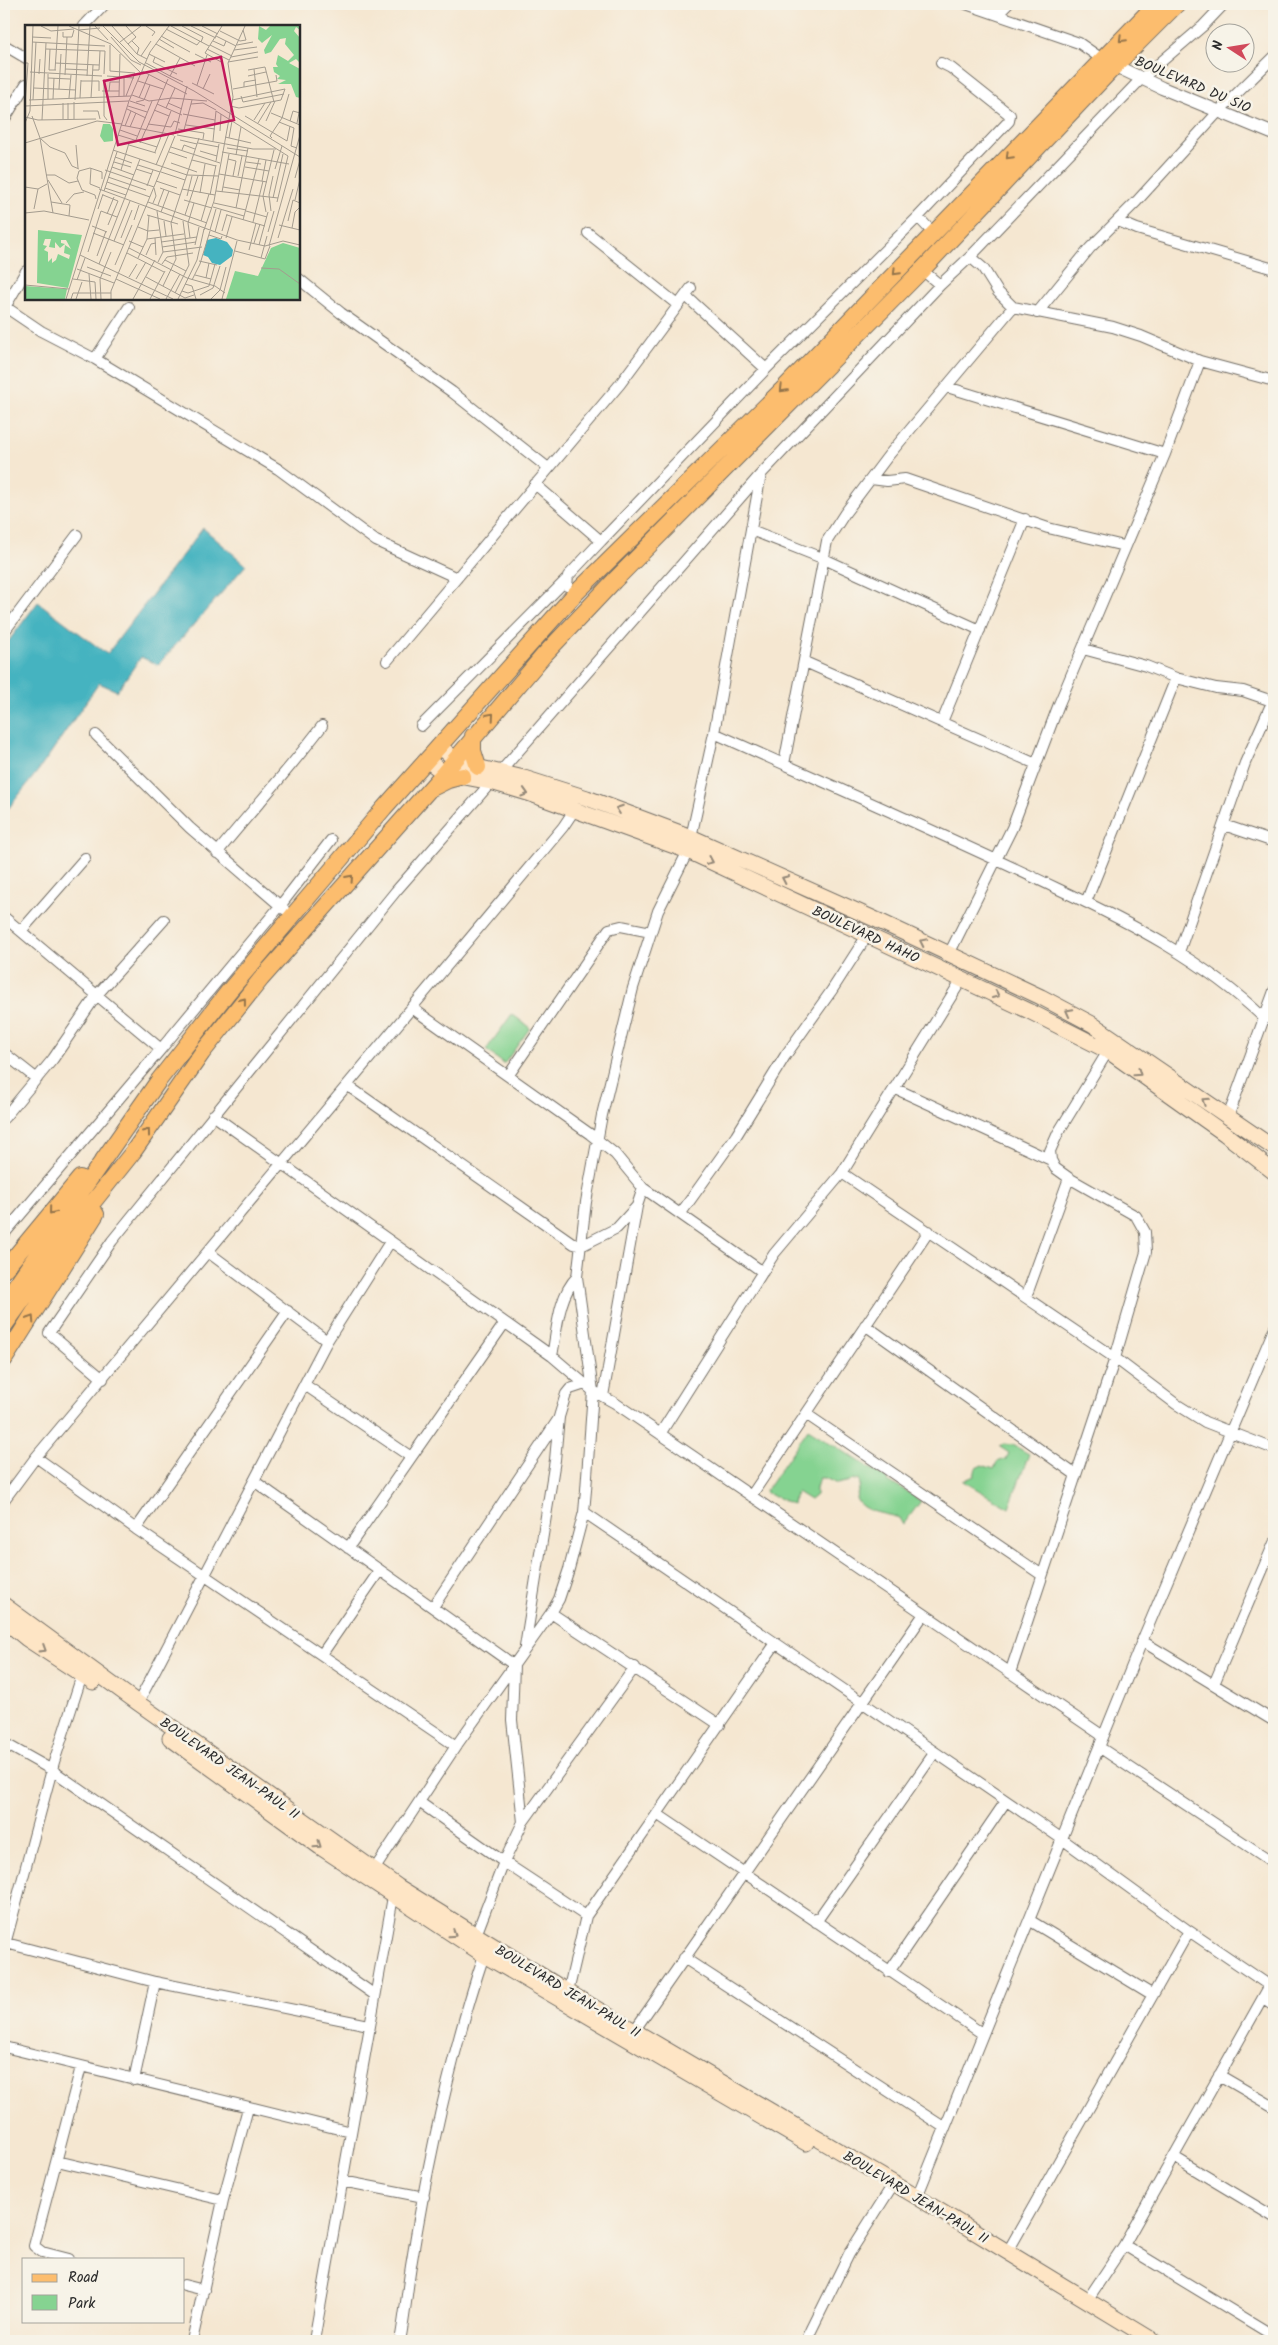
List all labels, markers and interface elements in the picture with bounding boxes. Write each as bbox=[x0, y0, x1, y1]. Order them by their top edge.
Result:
north arrow bbox=[1206, 22, 1256, 72]
inset map bbox=[25, 25, 300, 300]
one-way arrow bbox=[1119, 33, 1128, 42]
text: N bbox=[1207, 39, 1230, 52]
street label: BOULEVARD DU SIO bbox=[1131, 51, 1254, 119]
one-way arrow bbox=[1006, 150, 1015, 159]
one-way arrow bbox=[893, 267, 902, 276]
one-way arrow bbox=[780, 383, 789, 392]
one-way arrow bbox=[485, 713, 494, 722]
one-way arrow bbox=[521, 787, 529, 797]
one-way arrow bbox=[615, 805, 623, 815]
one-way arrow bbox=[705, 855, 714, 865]
one-way arrow bbox=[344, 875, 353, 884]
one-way arrow bbox=[781, 875, 790, 885]
street label: BOULEVARD HAHO bbox=[808, 900, 923, 970]
one-way arrow bbox=[919, 938, 928, 948]
one-way arrow bbox=[991, 989, 1000, 999]
one-way arrow bbox=[238, 998, 246, 1007]
one-way arrow bbox=[1066, 1008, 1075, 1018]
one-way arrow bbox=[1132, 1067, 1142, 1076]
one-way arrow bbox=[1201, 1098, 1211, 1107]
one-way arrow bbox=[141, 1128, 150, 1138]
one-way arrow bbox=[48, 1206, 57, 1215]
one-way arrow bbox=[25, 1316, 34, 1325]
one-way arrow bbox=[37, 1643, 46, 1653]
street label: BOULEVARD JEAN-PAUL II bbox=[155, 1712, 304, 1825]
one-way arrow bbox=[312, 1839, 321, 1848]
one-way arrow bbox=[448, 1928, 457, 1938]
street label: BOULEVARD JEAN-PAUL II bbox=[491, 1940, 644, 2044]
street label: BOULEVARD JEAN-PAUL II bbox=[839, 2146, 992, 2250]
legend bbox=[22, 2258, 185, 2322]
text: Road bbox=[68, 2266, 99, 2290]
text: Park bbox=[68, 2292, 96, 2316]

